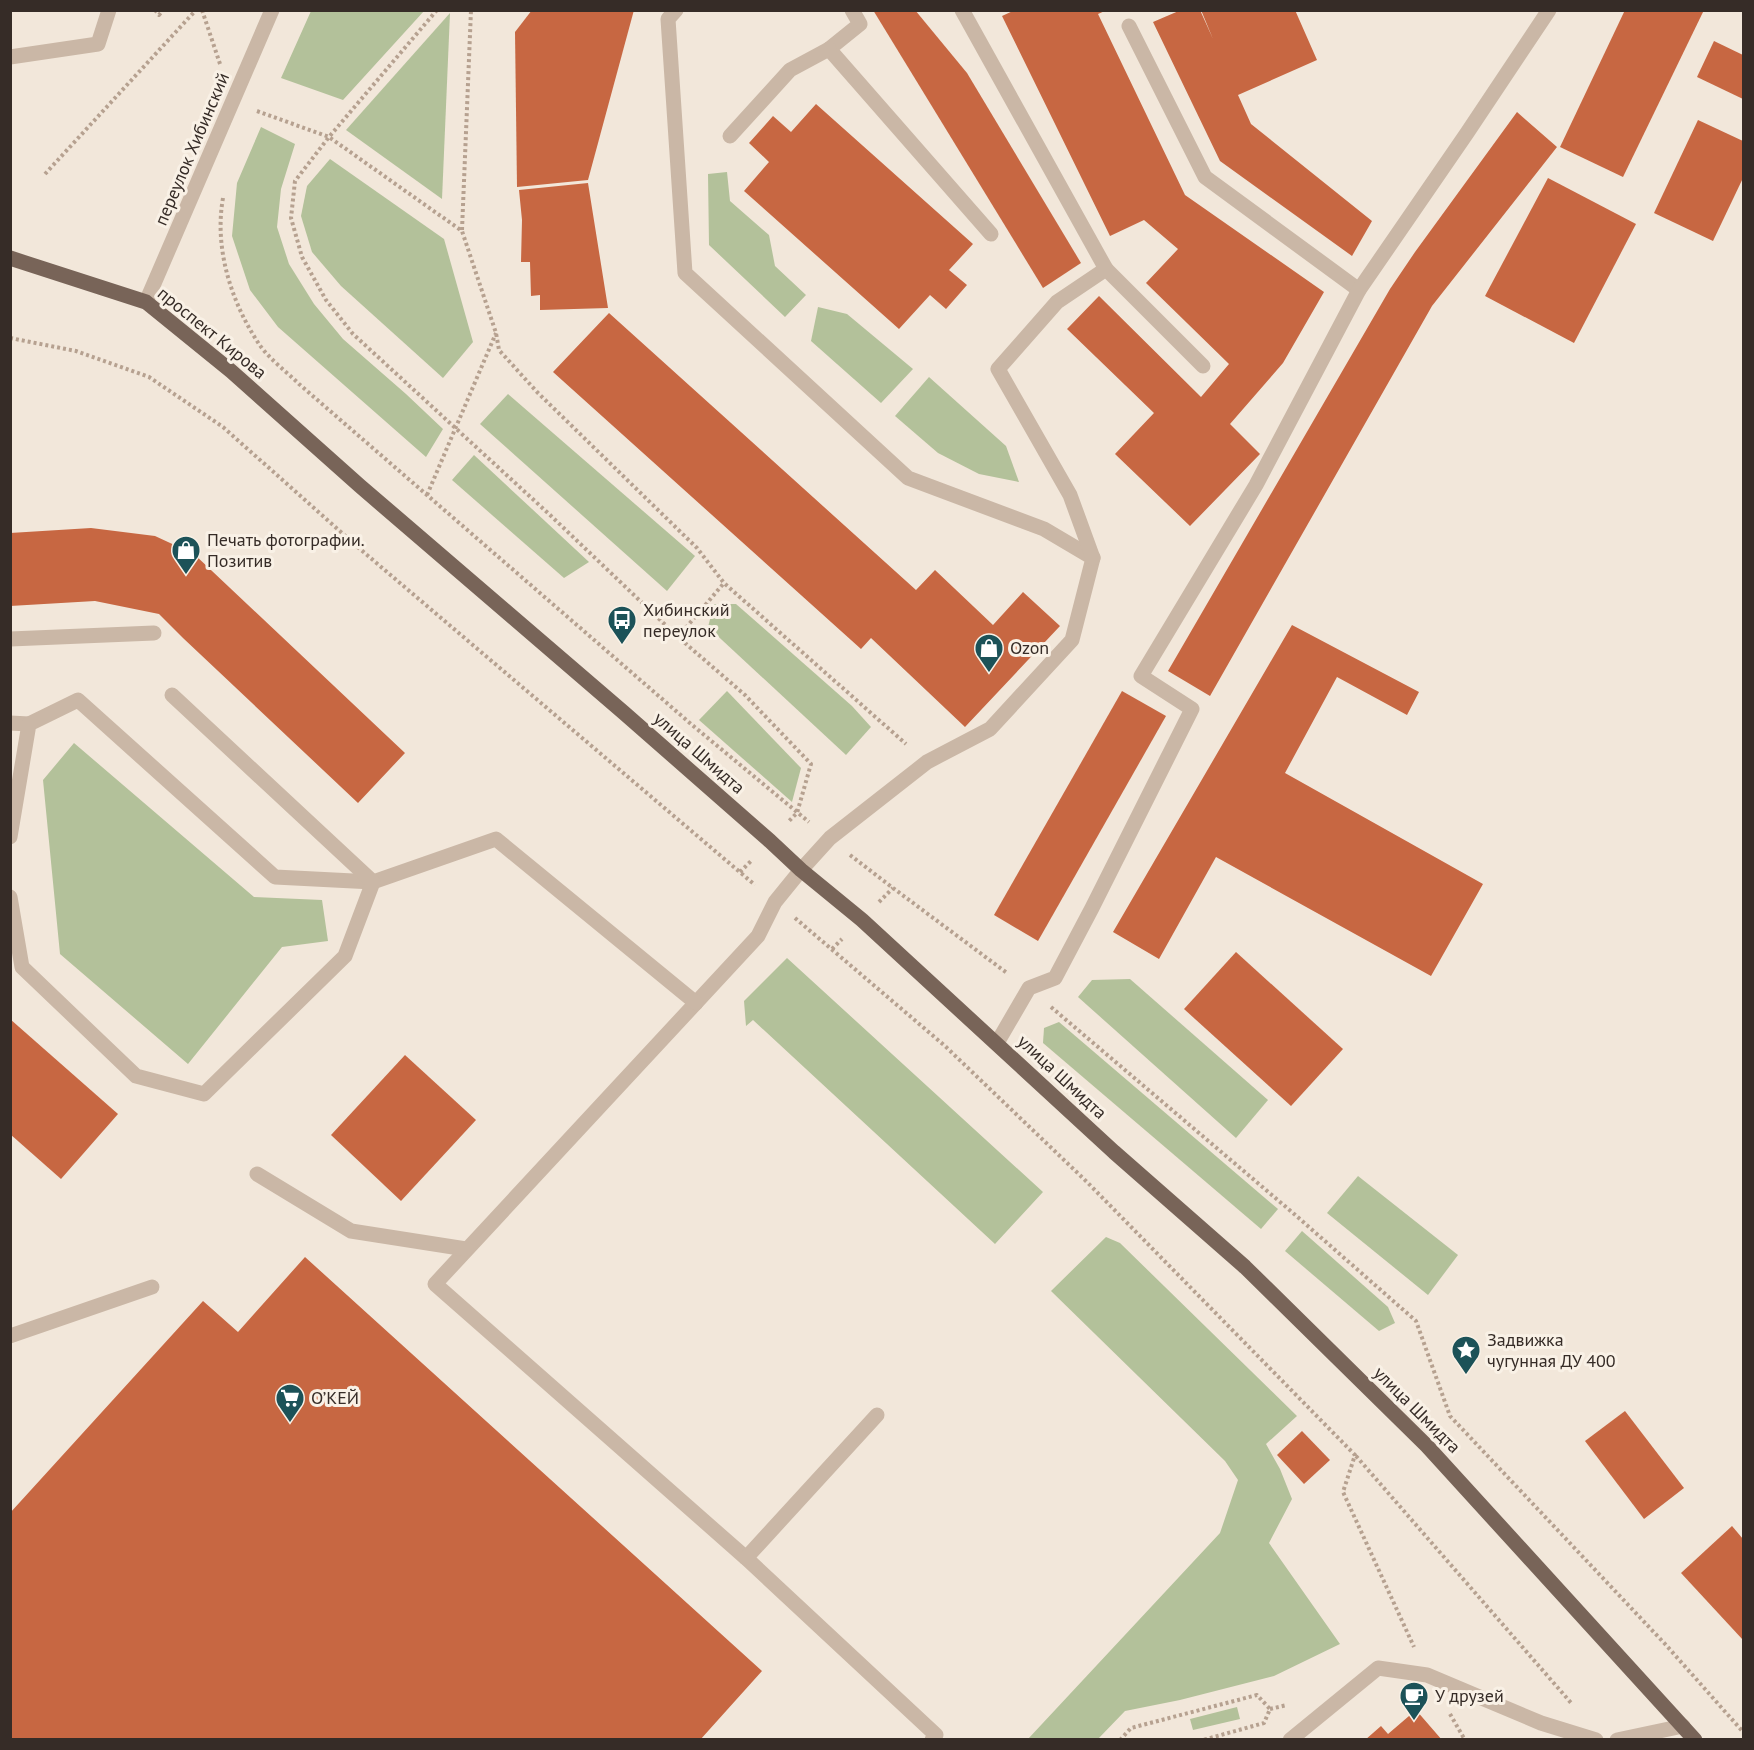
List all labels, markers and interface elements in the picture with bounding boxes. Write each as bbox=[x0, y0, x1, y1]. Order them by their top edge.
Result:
street label: переулок Хибинский bbox=[149, 69, 234, 229]
street label: проспект Кирова bbox=[153, 281, 272, 384]
place label: Печать фотографии. Позитив bbox=[207, 528, 365, 572]
shop icon: Печать фотографии. Позитив bbox=[170, 534, 202, 576]
place label: Хибинский переулок bbox=[643, 598, 730, 642]
bus stop icon: Хибинский переулок bbox=[606, 604, 638, 646]
shop icon: Ozon bbox=[973, 632, 1005, 674]
place label: Ozon bbox=[1010, 636, 1049, 659]
street label: улица Шмидта bbox=[649, 707, 750, 799]
street label: улица Шмидта bbox=[1013, 1029, 1112, 1124]
place label: Задвижка чугунная ДУ 400 bbox=[1487, 1328, 1616, 1372]
place icon: Задвижка чугунная ДУ 400 bbox=[1450, 1334, 1482, 1376]
street label: улица Шмидта bbox=[1369, 1361, 1466, 1458]
supermarket icon: О’КЕЙ bbox=[274, 1382, 306, 1424]
place label: О’КЕЙ bbox=[311, 1386, 359, 1409]
cafe icon: У друзей bbox=[1398, 1680, 1430, 1722]
place label: У друзей bbox=[1435, 1684, 1504, 1707]

